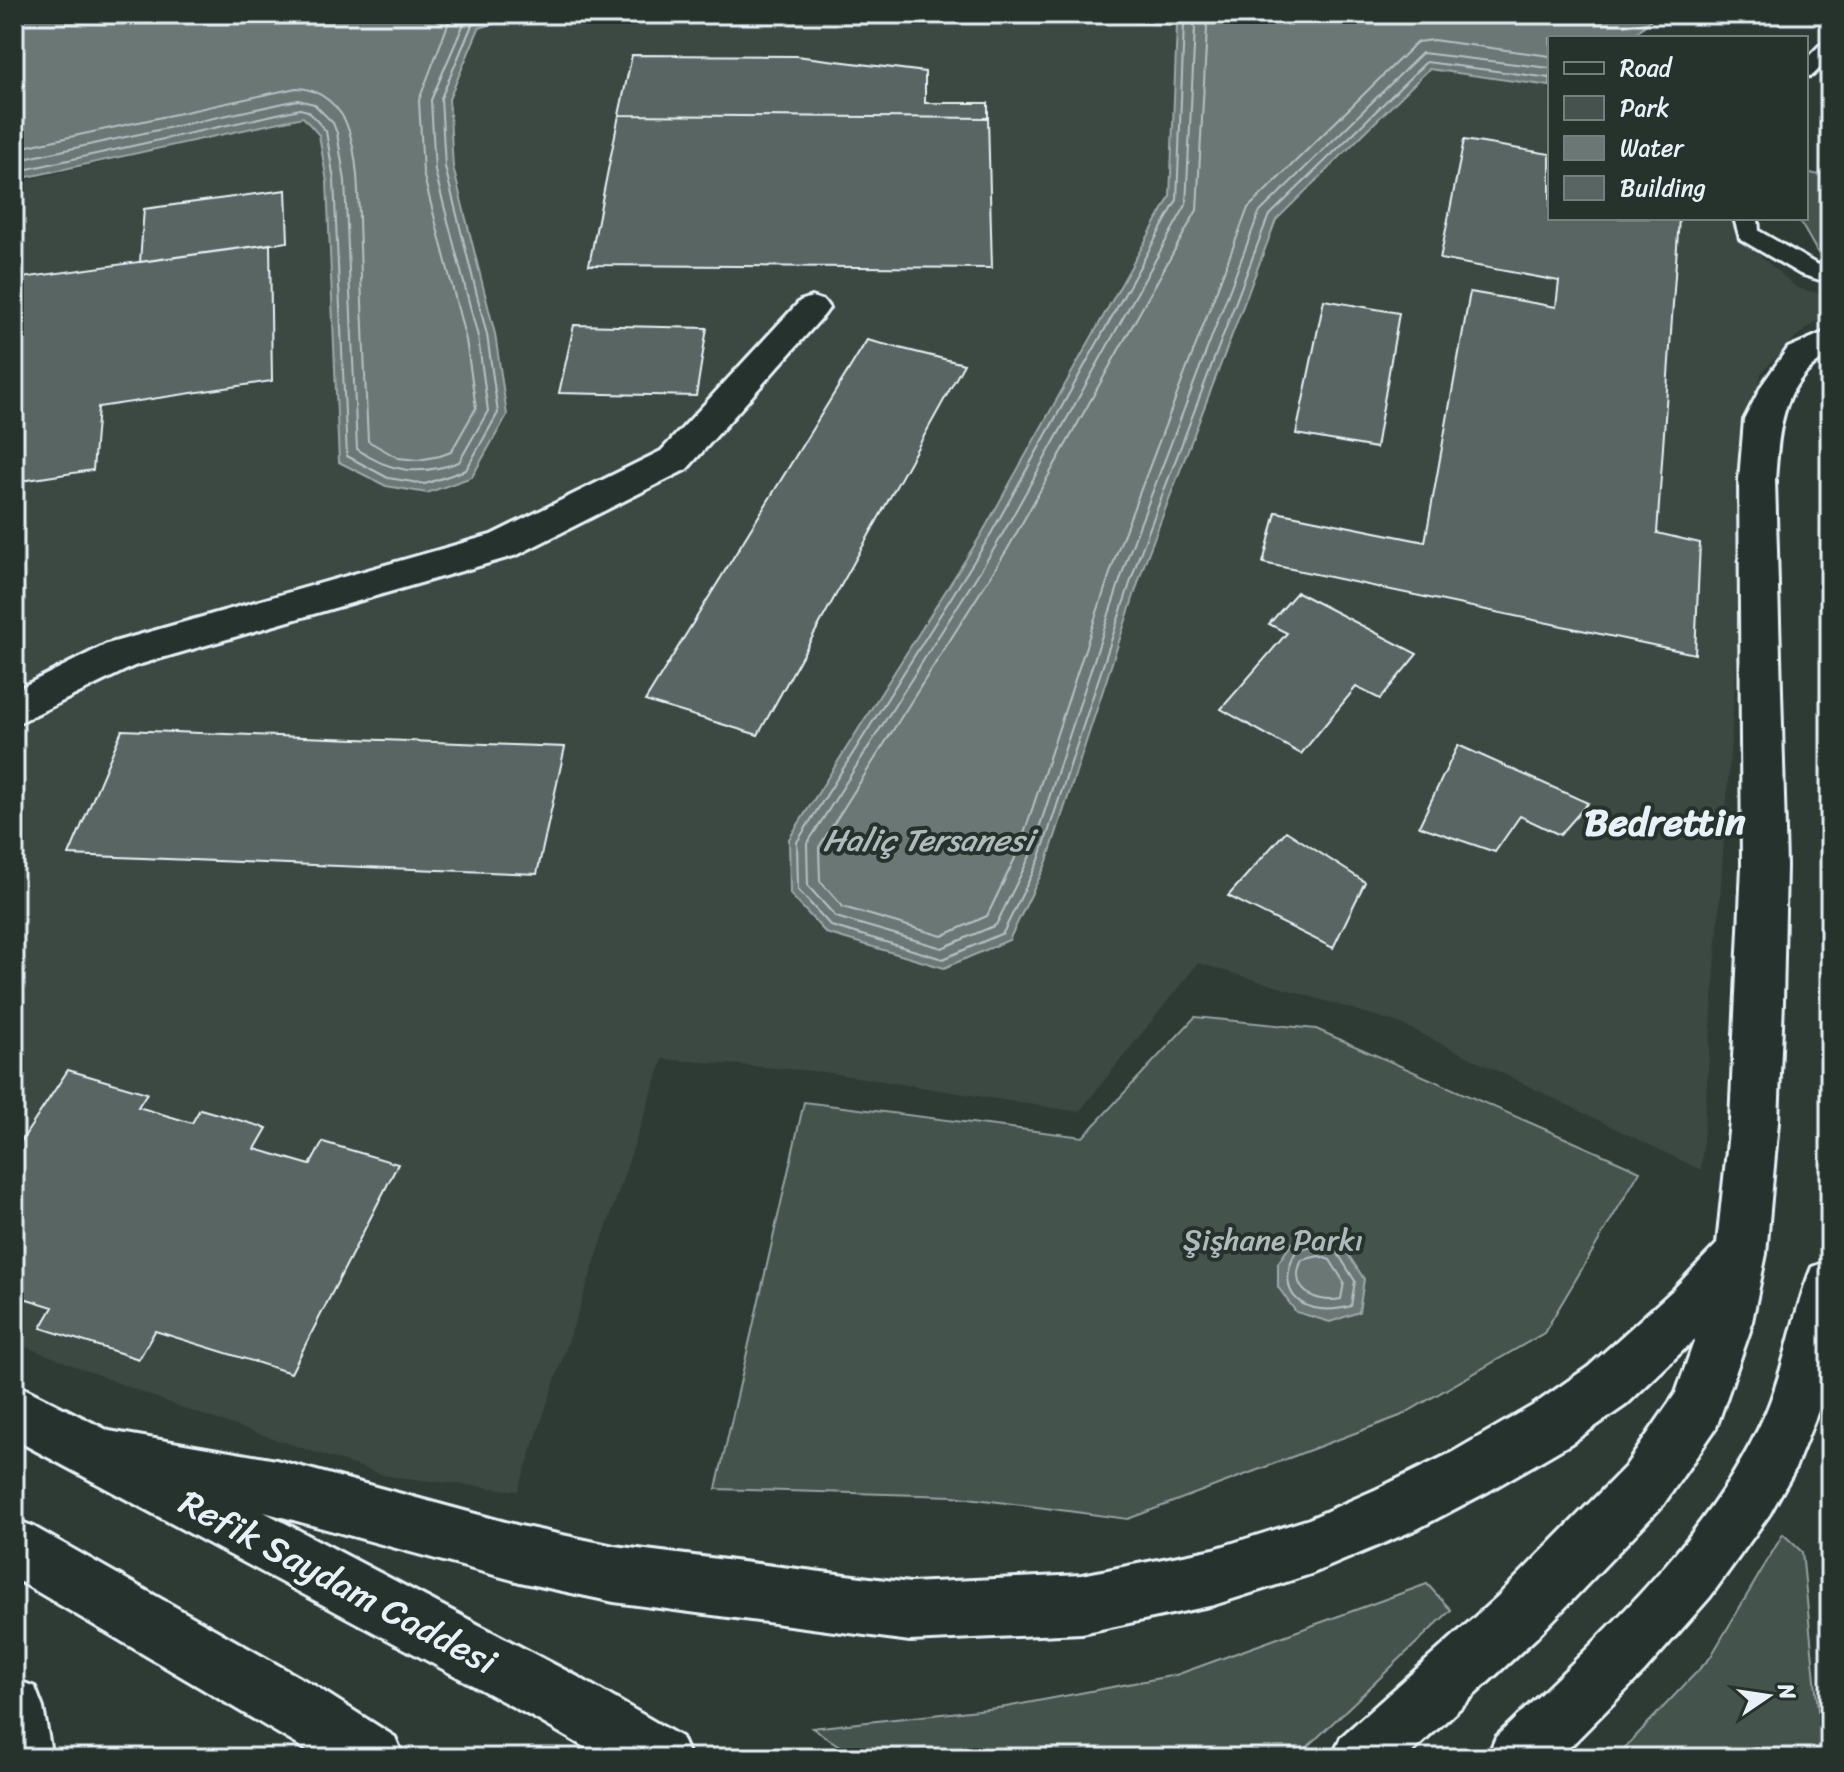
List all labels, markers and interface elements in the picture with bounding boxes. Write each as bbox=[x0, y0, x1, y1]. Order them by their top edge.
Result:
legend bbox=[1548, 36, 1808, 220]
text: Road bbox=[1620, 47, 1674, 89]
text: Park bbox=[1620, 87, 1669, 129]
text: Water bbox=[1620, 127, 1685, 169]
text: Building bbox=[1620, 167, 1706, 209]
district label: Bedrettin bbox=[1584, 789, 1746, 856]
water label: Haliç Tersanesi bbox=[823, 812, 1039, 869]
park label: Şişhane Parkı bbox=[1183, 1213, 1363, 1267]
street label: Refik Saydam Caddesi bbox=[167, 1471, 510, 1693]
north arrow bbox=[1728, 1656, 1808, 1736]
text: N bbox=[1766, 1679, 1808, 1704]

